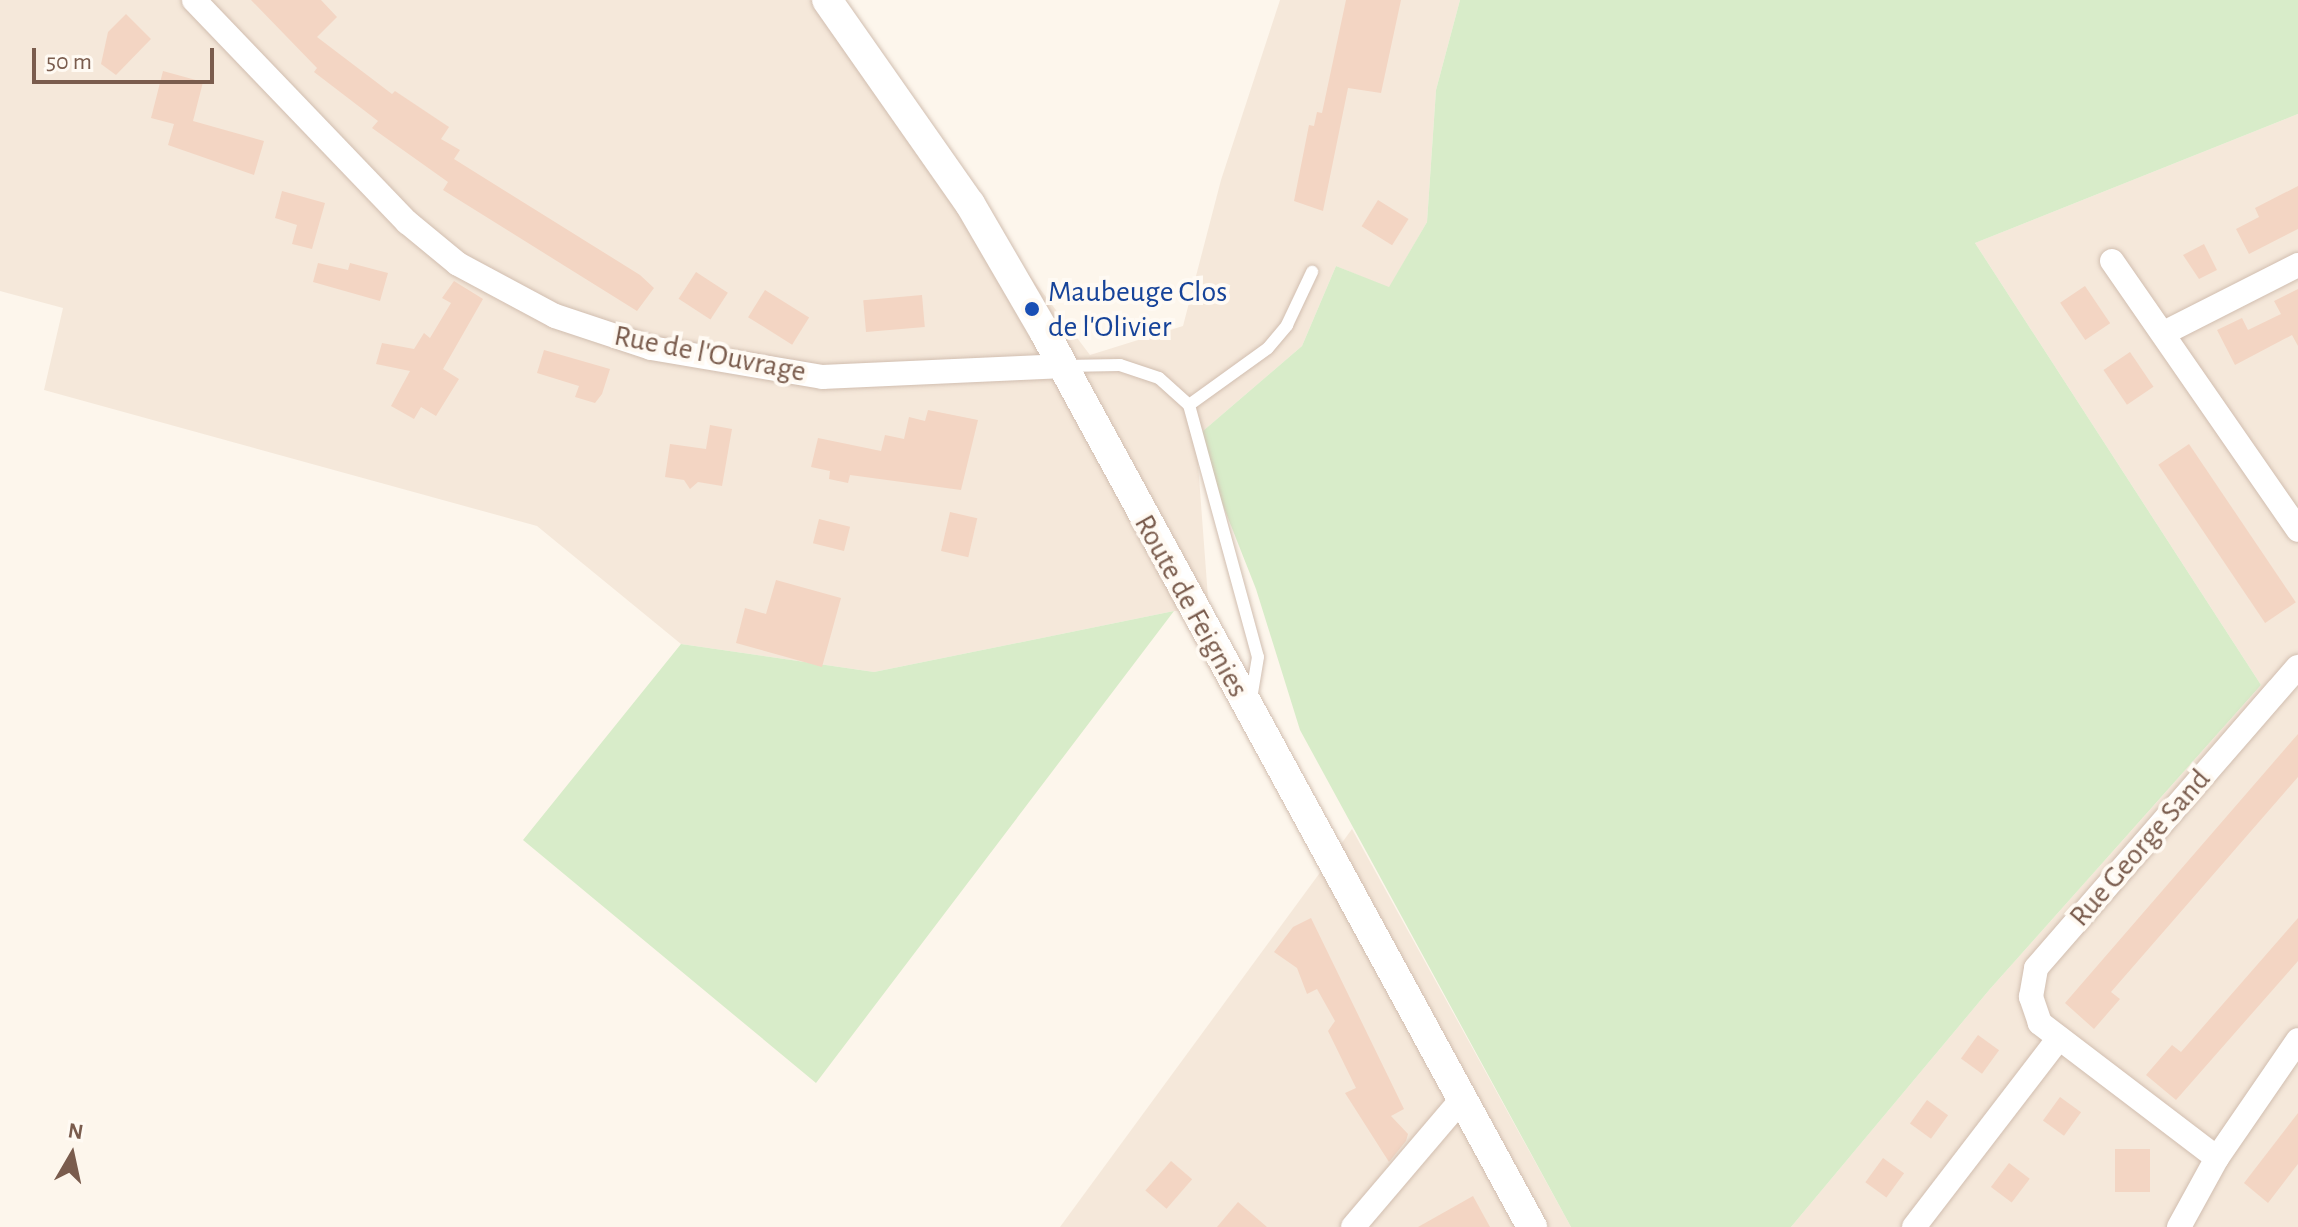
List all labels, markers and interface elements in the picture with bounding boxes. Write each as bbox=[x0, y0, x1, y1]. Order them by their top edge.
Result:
scale bar bbox=[36, 32, 218, 82]
text: 50 m bbox=[46, 50, 92, 74]
place label: Maubeuge Clos de l'Olivier bbox=[1048, 274, 1227, 344]
marker: Maubeuge Clos de l'Olivier bbox=[1023, 300, 1041, 318]
street label: Rue de l'Ouvrage bbox=[611, 318, 809, 390]
street label: Route de Feignies bbox=[1126, 508, 1256, 704]
street label: Rue George Sand bbox=[2062, 762, 2218, 934]
north arrow bbox=[32, 1115, 112, 1195]
text: N bbox=[66, 1119, 85, 1143]

